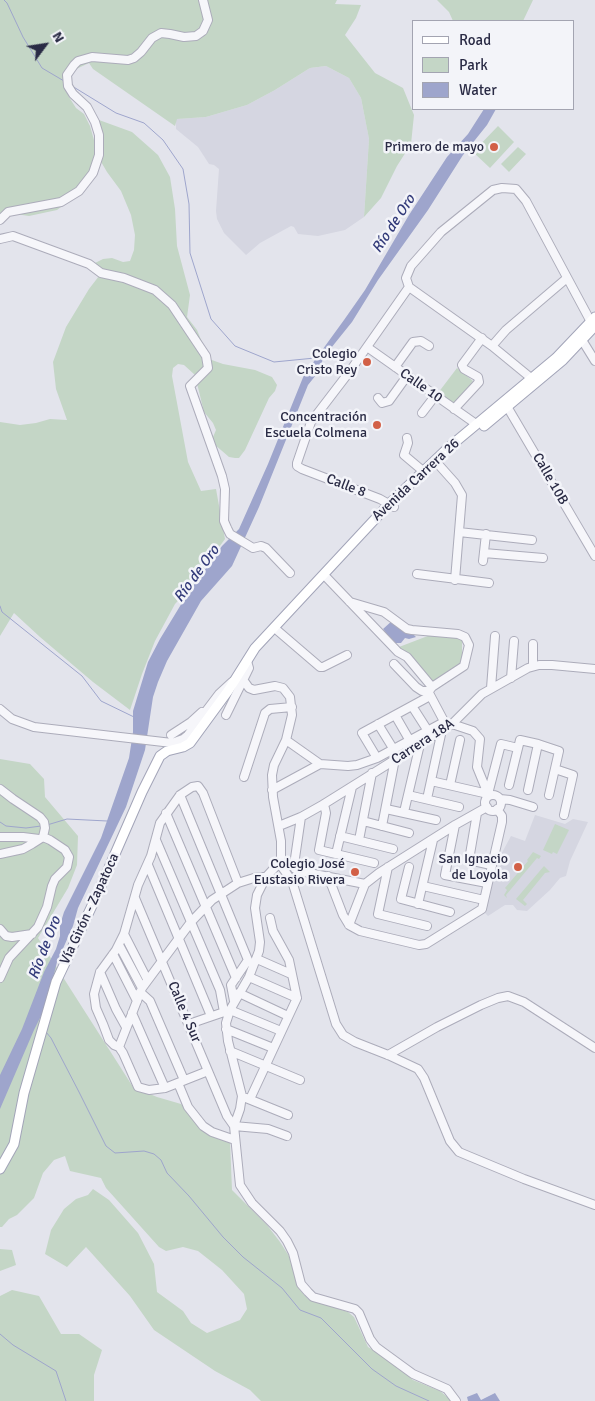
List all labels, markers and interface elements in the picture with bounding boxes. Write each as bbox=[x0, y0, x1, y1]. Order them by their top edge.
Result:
north arrow bbox=[20, 20, 70, 70]
legend bbox=[412, 20, 575, 110]
text: N bbox=[48, 28, 68, 46]
text: Road bbox=[459, 31, 491, 49]
text: Park bbox=[459, 56, 488, 74]
text: Water bbox=[459, 81, 497, 99]
place label: Primero de mayo bbox=[384, 139, 484, 155]
marker: Primero de mayo bbox=[488, 141, 500, 153]
water label: Río de Oro bbox=[369, 191, 419, 257]
place label: Colegio Cristo Rey bbox=[296, 346, 357, 378]
marker: Colegio Cristo Rey bbox=[361, 356, 373, 368]
street label: Calle 10 bbox=[396, 365, 446, 407]
place label: Concentración Escuela Colmena bbox=[265, 409, 367, 442]
marker: Concentración Escuela Colmena bbox=[371, 419, 383, 431]
street label: Avenida Carrera 26 bbox=[369, 435, 463, 525]
street label: Calle 10B bbox=[528, 450, 572, 508]
street label: Calle 8 bbox=[324, 471, 368, 501]
water label: Río de Oro bbox=[170, 542, 224, 606]
street label: Carrera 18A bbox=[388, 716, 458, 768]
street label: Vía Girón - Zapatoca bbox=[57, 851, 123, 967]
place label: San Ignacio de Loyola bbox=[438, 851, 508, 884]
place label: Colegio José Eustasio Rivera bbox=[254, 856, 345, 889]
marker: San Ignacio de Loyola bbox=[512, 861, 524, 873]
marker: Colegio José Eustasio Rivera bbox=[349, 866, 361, 878]
water label: Río de Oro bbox=[25, 914, 65, 982]
street label: Calle 4 Sur bbox=[164, 979, 204, 1045]

